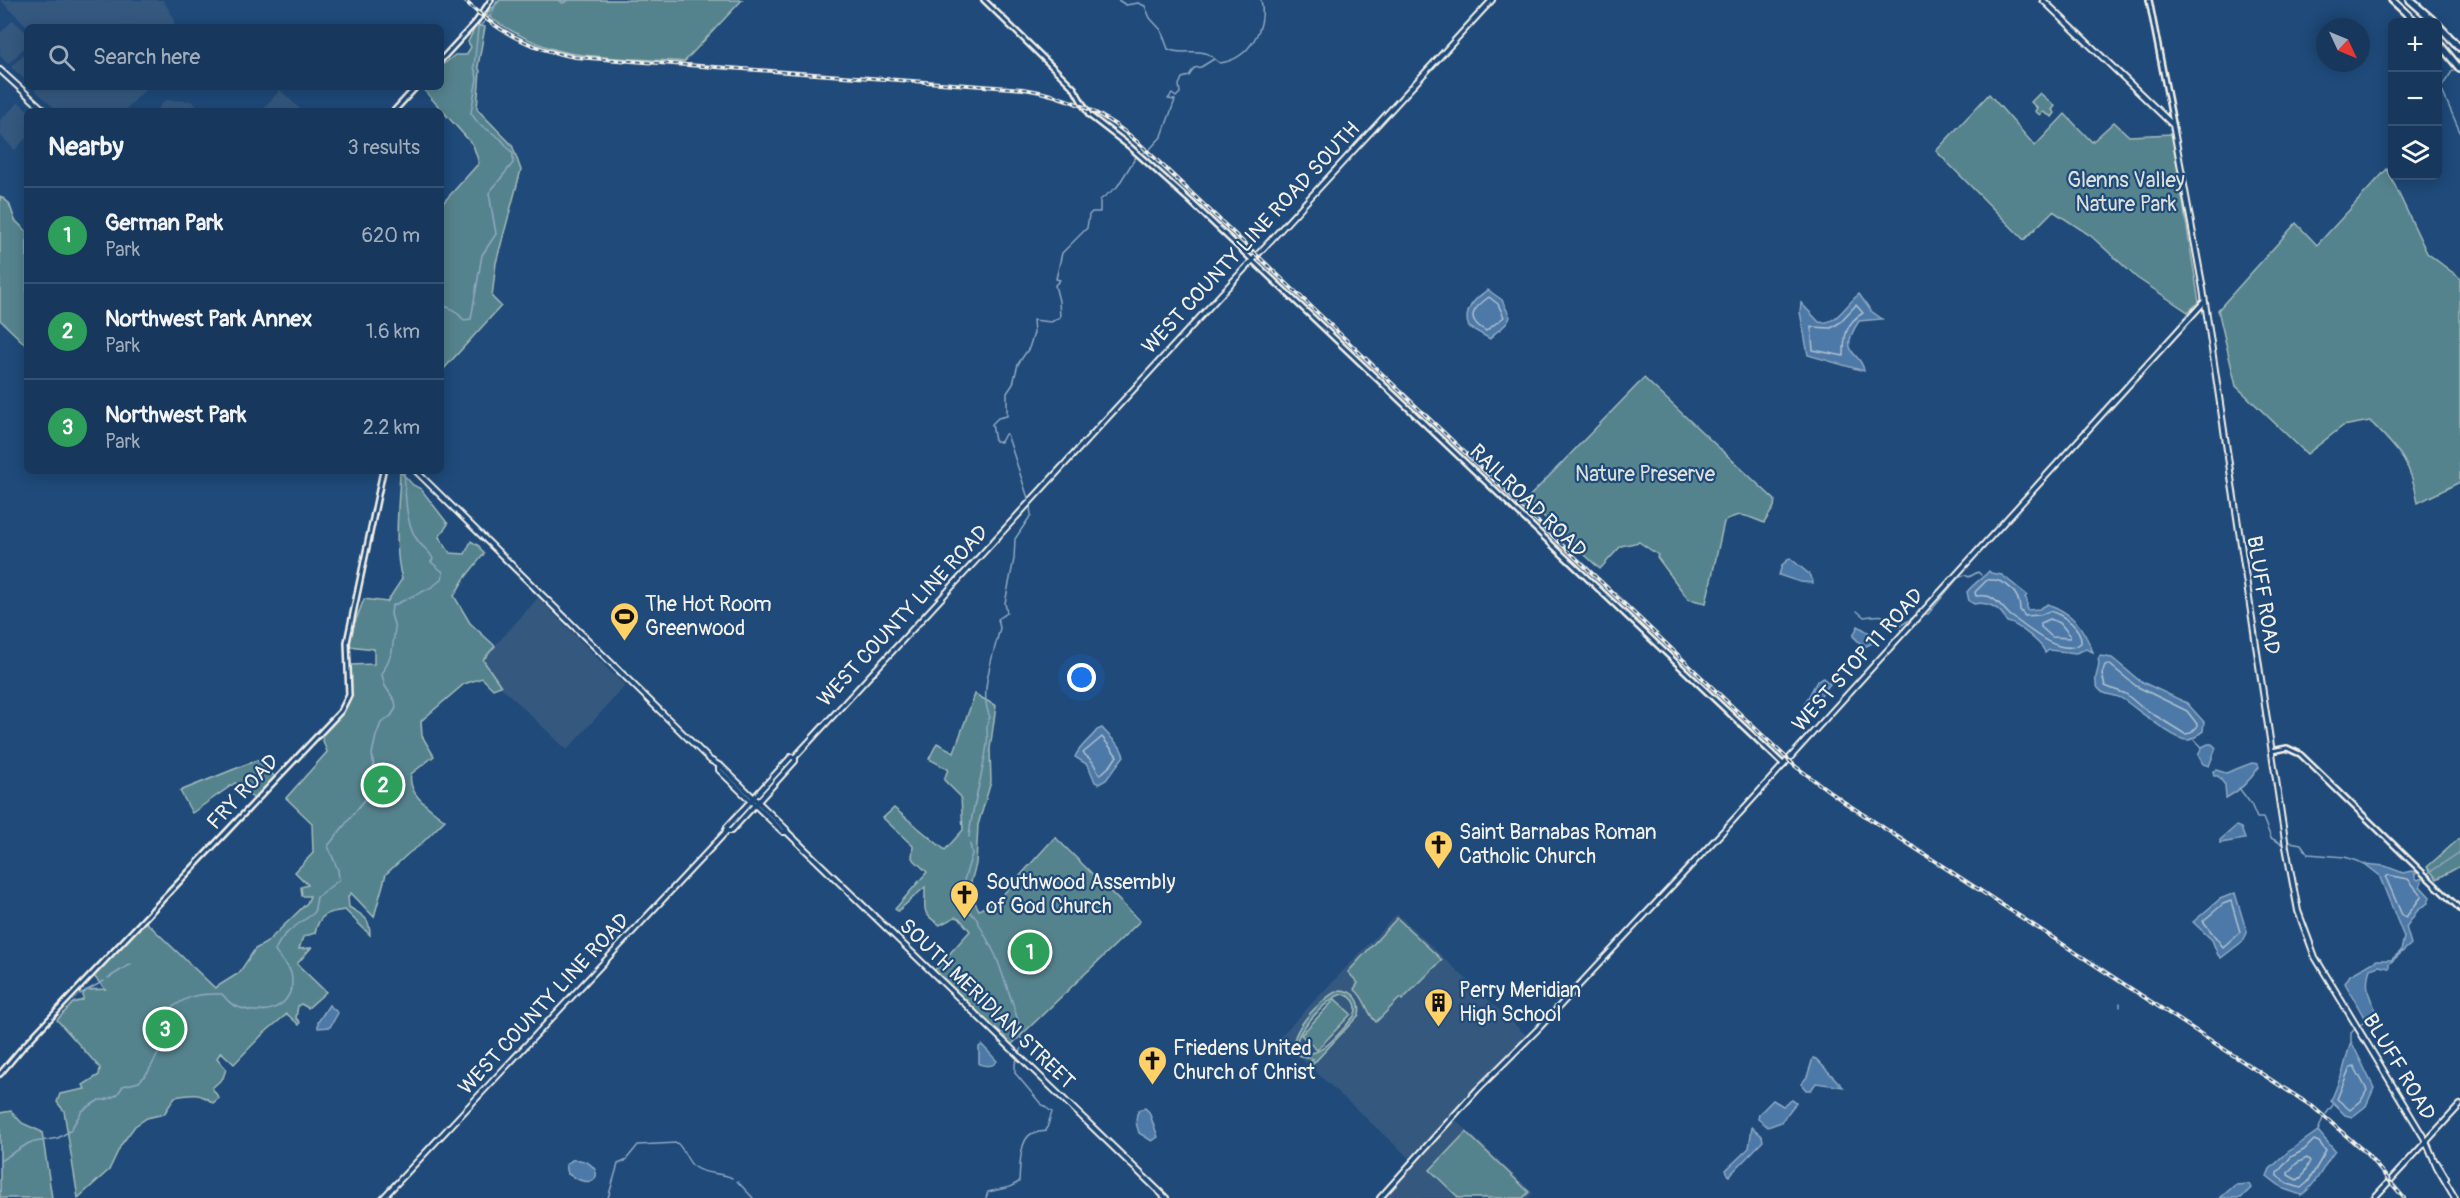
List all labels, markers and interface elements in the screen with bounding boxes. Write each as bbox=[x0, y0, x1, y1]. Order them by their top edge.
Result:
north arrow bbox=[2316, 18, 2370, 72]
map controls bbox=[2388, 18, 2442, 180]
button: + bbox=[2388, 18, 2442, 72]
search box bbox=[24, 24, 444, 90]
icon: search bbox=[45, 41, 78, 74]
text: Search here bbox=[93, 43, 200, 71]
button: − bbox=[2388, 72, 2442, 126]
street label: WEST COUNTY LINE ROAD SOUTH bbox=[1136, 116, 1366, 360]
button: layers bbox=[2388, 126, 2442, 180]
text: Nearby bbox=[48, 131, 124, 163]
text: 3 results bbox=[348, 135, 420, 160]
park label: Glenns Valley Nature Park bbox=[2067, 167, 2185, 218]
text: German Park bbox=[105, 209, 223, 237]
text: 1 bbox=[64, 223, 71, 248]
text: 620 m bbox=[361, 223, 420, 248]
text: Park bbox=[105, 237, 140, 262]
text: Northwest Park Annex bbox=[105, 305, 312, 333]
text: 2 bbox=[62, 319, 73, 344]
text: 1.6 km bbox=[366, 319, 420, 344]
text: Park bbox=[105, 333, 140, 358]
text: Northwest Park bbox=[105, 401, 246, 429]
text: 3 bbox=[62, 415, 73, 440]
text: 2.2 km bbox=[363, 415, 420, 440]
text: Park bbox=[105, 429, 140, 454]
street label: RAILROAD ROAD bbox=[1464, 438, 1592, 564]
park label: Nature Preserve bbox=[1575, 461, 1716, 488]
street label: WEST COUNTY LINE ROAD bbox=[812, 519, 994, 713]
street label: BLUFF ROAD bbox=[2240, 534, 2286, 656]
street label: WEST STOP 11 ROAD bbox=[1786, 583, 1930, 737]
place label: The Hot Room Greenwood bbox=[645, 591, 772, 642]
sports icon: The Hot Room Greenwood bbox=[608, 600, 640, 642]
your location bbox=[1067, 663, 1096, 692]
street label: FRY ROAD bbox=[201, 748, 285, 836]
pin: 2 bbox=[364, 762, 403, 808]
place label: Saint Barnabas Roman Catholic Church bbox=[1459, 819, 1657, 870]
church icon: Saint Barnabas Roman Catholic Church bbox=[1422, 828, 1454, 870]
place label: Southwood Assembly of God Church bbox=[986, 869, 1175, 920]
church icon: Southwood Assembly of God Church bbox=[949, 878, 981, 920]
street label: WEST COUNTY LINE ROAD bbox=[453, 907, 635, 1101]
street label: SOUTH MERIDIAN STREET bbox=[893, 913, 1081, 1095]
pin: 1 bbox=[1010, 930, 1050, 974]
place label: Perry Meridian High School bbox=[1459, 977, 1581, 1028]
building icon: Perry Meridian High School bbox=[1422, 986, 1454, 1028]
pin: 3 bbox=[146, 1006, 184, 1052]
street label: BLUFF ROAD bbox=[2357, 1009, 2441, 1125]
place label: Friedens United Church of Christ bbox=[1173, 1035, 1316, 1086]
church icon: Friedens United Church of Christ bbox=[1136, 1044, 1168, 1086]

